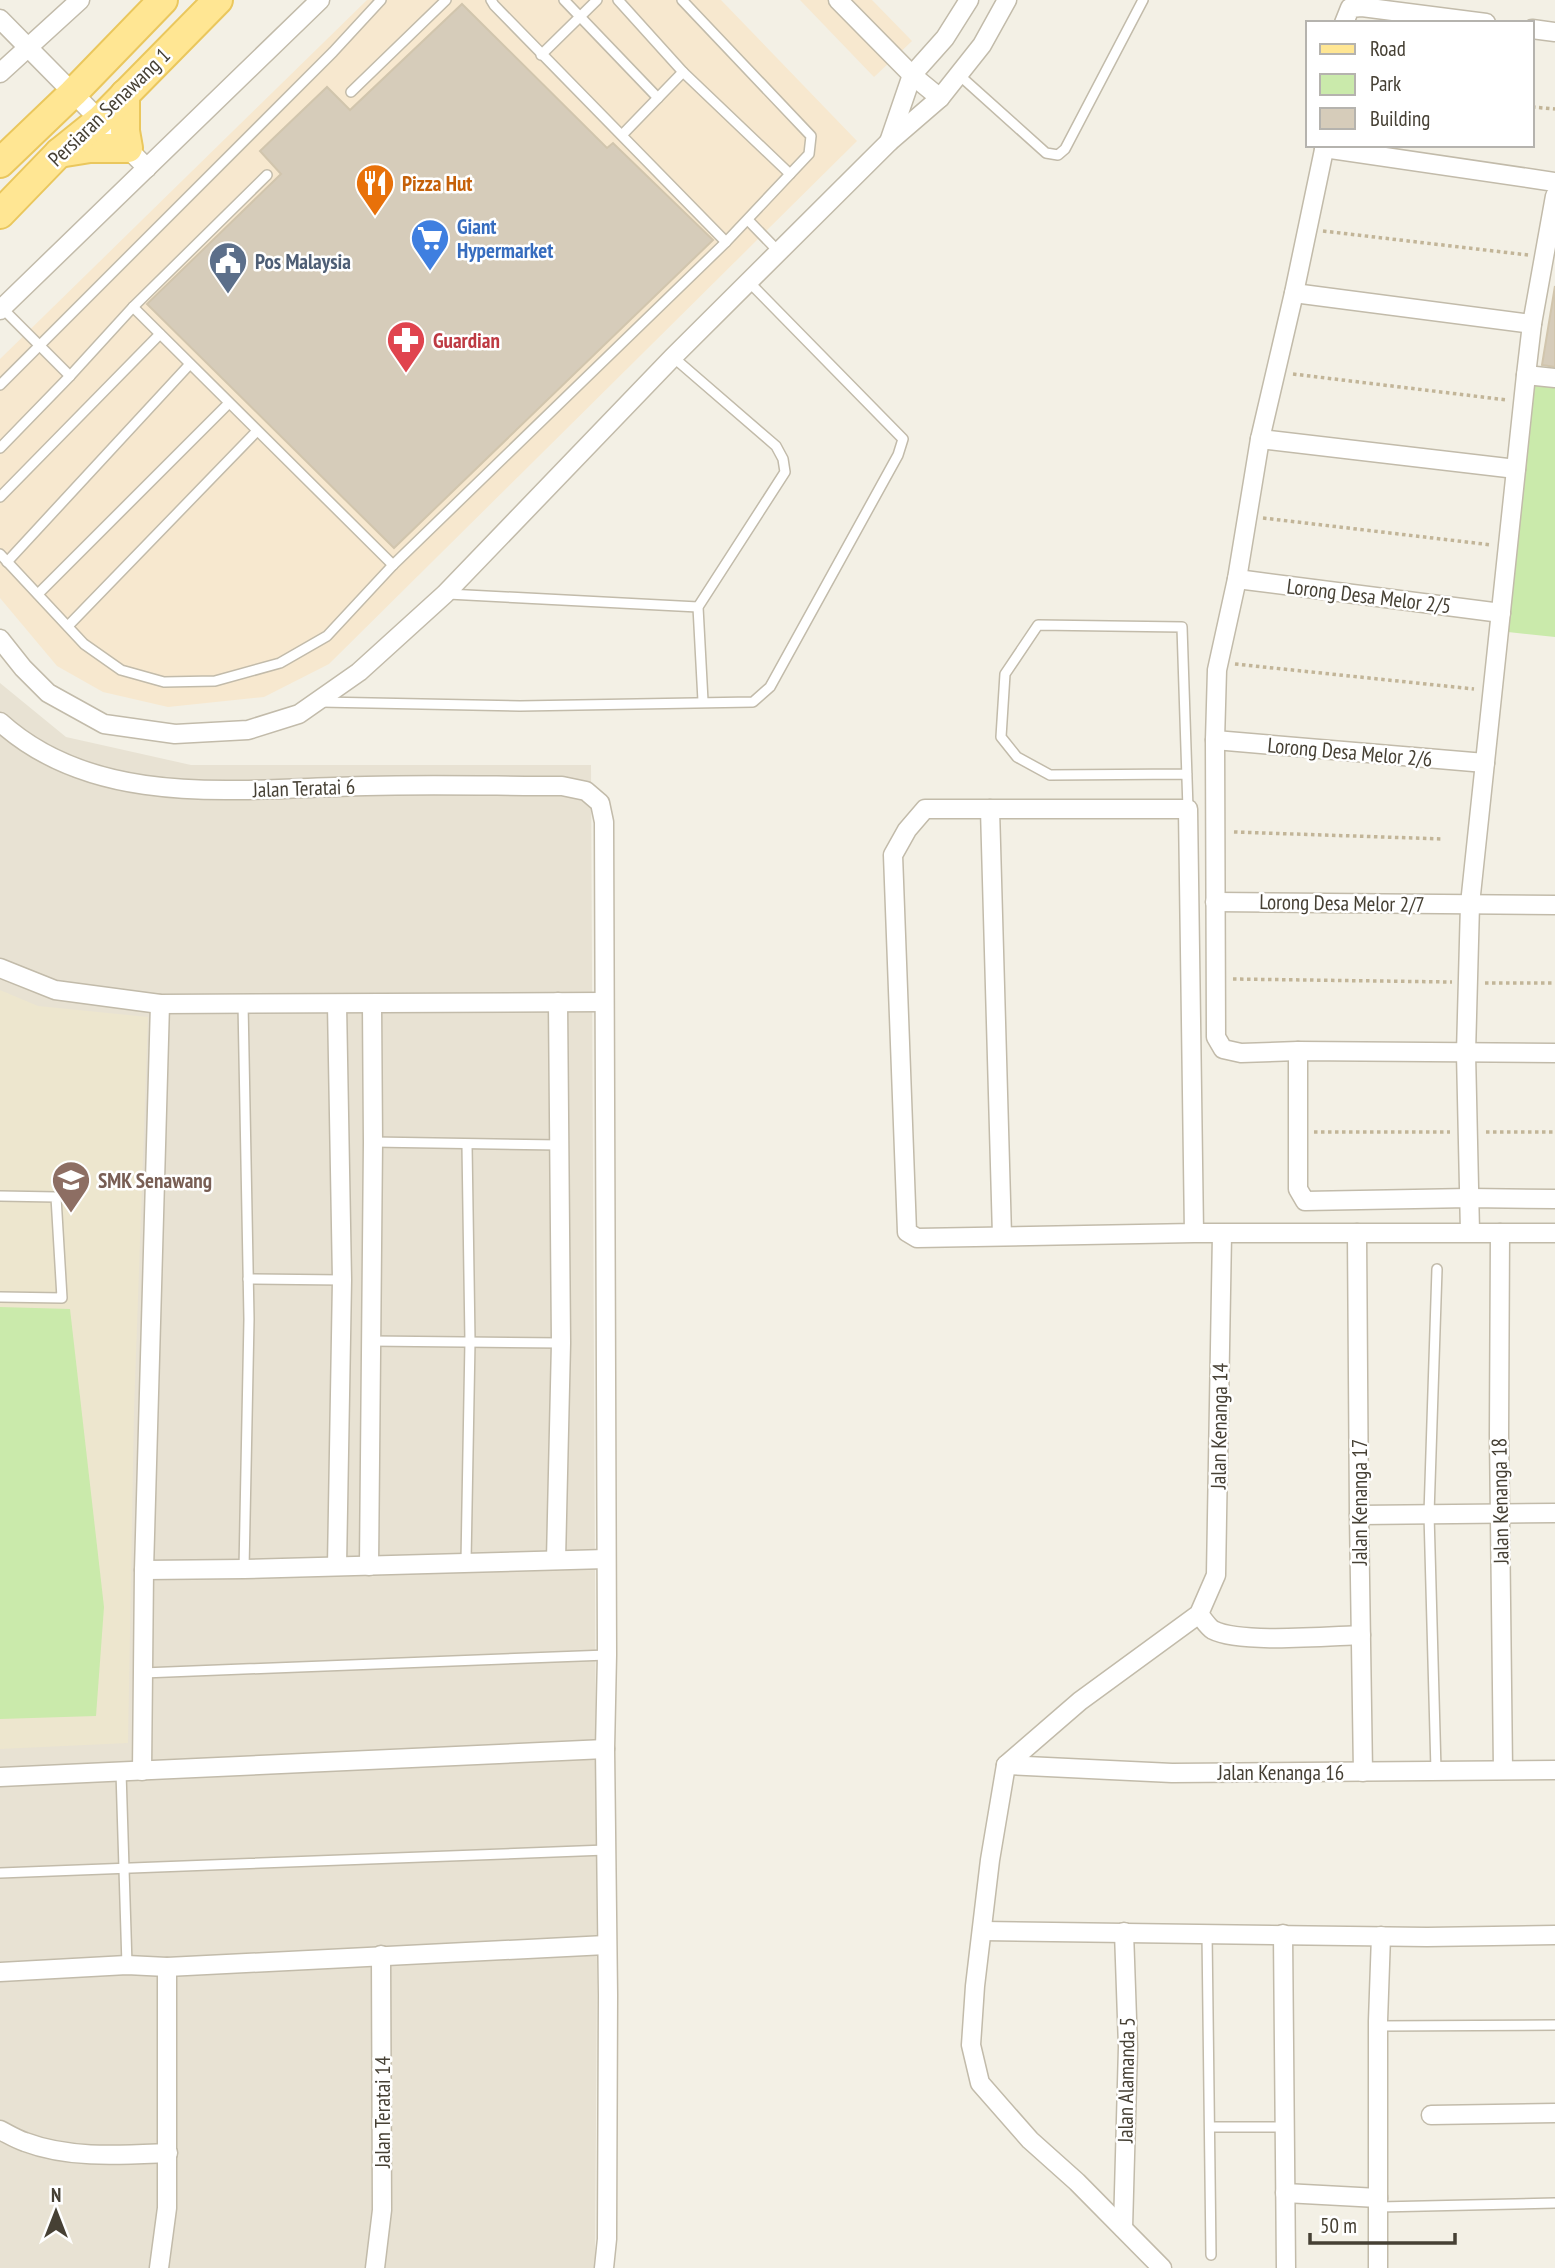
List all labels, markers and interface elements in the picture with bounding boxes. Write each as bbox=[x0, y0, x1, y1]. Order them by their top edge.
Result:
legend bbox=[1306, 21, 1534, 147]
text: Road bbox=[1370, 35, 1406, 62]
street label: Persiaran Senawang 1 bbox=[42, 42, 176, 172]
text: Park bbox=[1370, 70, 1401, 97]
text: Building bbox=[1370, 105, 1430, 132]
restaurant icon: Pizza Hut bbox=[354, 162, 396, 217]
place label: Pizza Hut bbox=[402, 170, 472, 197]
place label: Giant Hypermarket bbox=[457, 213, 553, 264]
supermarket icon: Giant Hypermarket bbox=[409, 217, 451, 272]
public building icon: Pos Malaysia bbox=[207, 240, 249, 295]
place label: Pos Malaysia bbox=[255, 248, 351, 275]
pharmacy icon: Guardian bbox=[385, 319, 427, 374]
place label: Guardian bbox=[433, 327, 500, 354]
street label: Lorong Desa Melor 2/5 bbox=[1285, 573, 1453, 619]
street label: Lorong Desa Melor 2/6 bbox=[1266, 731, 1434, 773]
street label: Jalan Teratai 6 bbox=[251, 773, 356, 803]
street label: Lorong Desa Melor 2/7 bbox=[1259, 888, 1425, 918]
school or university icon: SMK Senawang bbox=[50, 1159, 92, 1214]
place label: SMK Senawang bbox=[98, 1167, 212, 1194]
street label: Jalan Kenanga 14 bbox=[1204, 1362, 1234, 1490]
street label: Jalan Kenanga 18 bbox=[1485, 1438, 1515, 1565]
street label: Jalan Kenanga 17 bbox=[1346, 1439, 1373, 1566]
street label: Jalan Kenanga 16 bbox=[1217, 1759, 1344, 1786]
street label: Jalan Alamanda 5 bbox=[1111, 2017, 1141, 2144]
street label: Jalan Teratai 14 bbox=[369, 2055, 396, 2169]
north arrow bbox=[21, 2177, 91, 2247]
text: N bbox=[51, 2183, 61, 2207]
scale bar bbox=[1310, 2202, 1455, 2246]
text: 50 m bbox=[1320, 2212, 1357, 2239]

